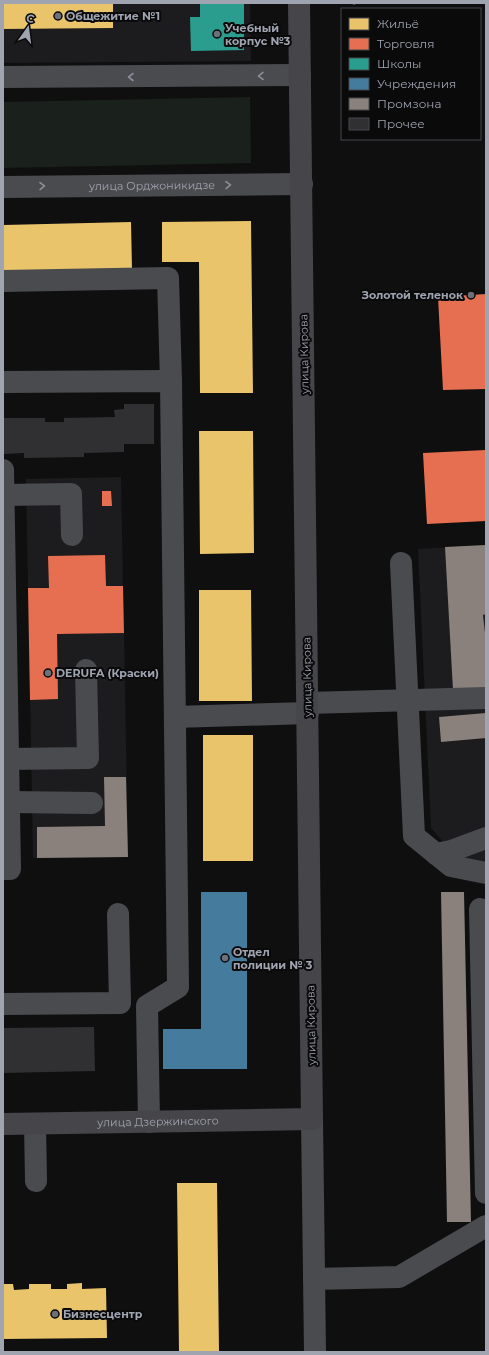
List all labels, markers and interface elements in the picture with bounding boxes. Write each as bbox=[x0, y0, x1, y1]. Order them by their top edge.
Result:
north arrow bbox=[8, 8, 48, 48]
legend bbox=[341, 8, 481, 140]
place label: Общежитие №1 bbox=[66, 9, 160, 23]
text: С bbox=[25, 11, 36, 26]
marker: Общежитие №1 bbox=[53, 11, 63, 21]
text: Жильё bbox=[377, 16, 419, 31]
place label: Учебный корпус №3 bbox=[225, 21, 291, 48]
marker: Учебный корпус №3 bbox=[212, 29, 222, 39]
text: Торговля bbox=[377, 36, 434, 51]
text: Школы bbox=[377, 56, 422, 71]
one-way arrow bbox=[258, 72, 264, 80]
one-way arrow bbox=[128, 73, 134, 81]
text: Учреждения bbox=[377, 76, 456, 91]
text: Промзона bbox=[377, 96, 441, 111]
text: Прочее bbox=[377, 116, 425, 131]
street label: улица Орджоникидзе bbox=[88, 178, 215, 193]
one-way arrow bbox=[225, 181, 231, 189]
one-way arrow bbox=[39, 182, 45, 190]
place label: Золотой теленок bbox=[361, 288, 464, 302]
marker: Золотой теленок bbox=[466, 290, 476, 300]
street label: улица Кирова bbox=[296, 314, 312, 395]
street label: улица Кирова bbox=[299, 637, 315, 718]
place label: DERUFA (Краски) bbox=[56, 666, 159, 680]
marker: DERUFA (Краски) bbox=[43, 668, 53, 678]
place label: Отдел полиции № 3 bbox=[233, 945, 313, 972]
marker: Отдел полиции № 3 bbox=[220, 953, 230, 963]
street label: улица Кирова bbox=[303, 985, 319, 1066]
street label: улица Дзержинского bbox=[96, 1114, 219, 1129]
place label: Бизнесцентр bbox=[63, 1307, 143, 1321]
marker: Бизнесцентр bbox=[50, 1309, 60, 1319]

